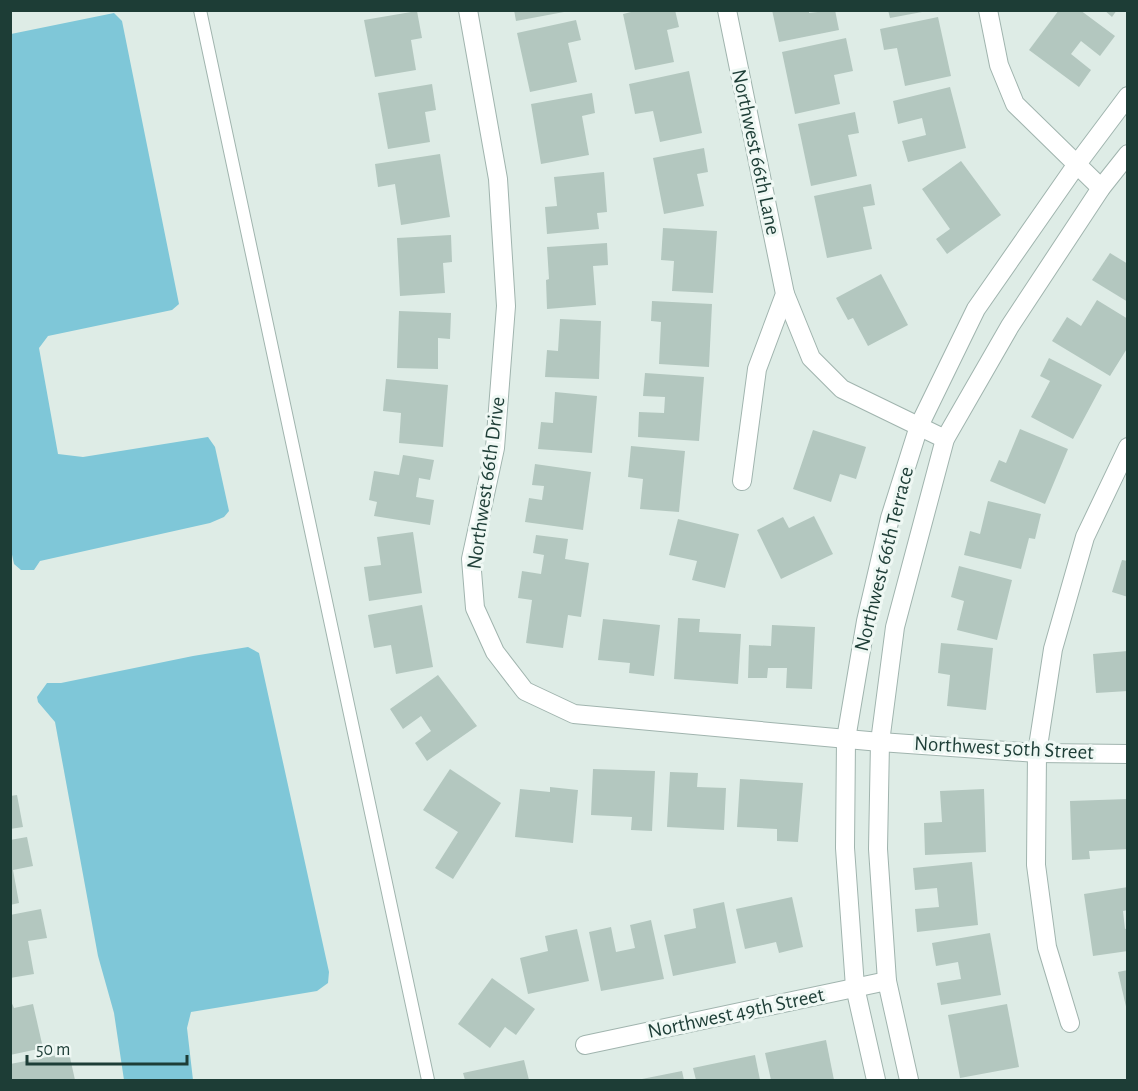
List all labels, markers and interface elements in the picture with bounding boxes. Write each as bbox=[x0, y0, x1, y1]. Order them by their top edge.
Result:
street label: Northwest 66th Lane bbox=[728, 67, 784, 237]
street label: Northwest 66th Drive bbox=[463, 395, 509, 571]
street label: Northwest 66th Terrace bbox=[851, 464, 917, 654]
street label: Northwest 50th Street bbox=[914, 733, 1095, 763]
street label: Northwest 49th Street bbox=[646, 984, 827, 1042]
scale bar bbox=[27, 1028, 188, 1066]
text: 50 m bbox=[36, 1041, 70, 1059]

